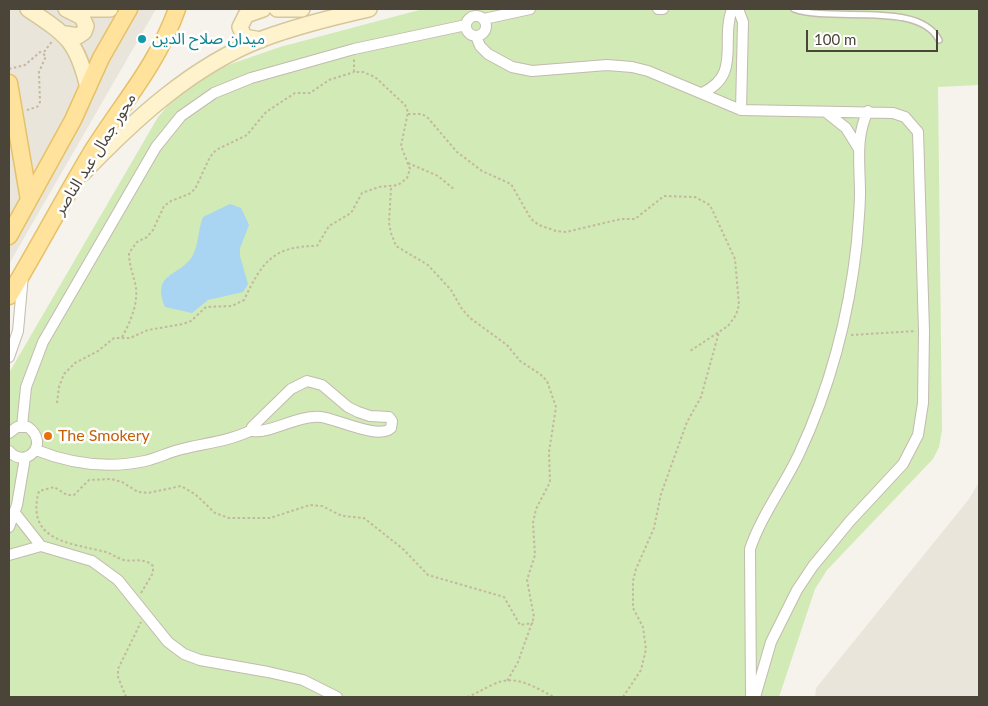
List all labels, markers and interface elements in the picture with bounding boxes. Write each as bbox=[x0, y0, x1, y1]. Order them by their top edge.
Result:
scale bar bbox=[808, 20, 940, 52]
place label: ميدان صلاح الدين bbox=[152, 29, 265, 49]
text: 100 m bbox=[814, 30, 856, 48]
marker: ميدان صلاح الدين bbox=[136, 33, 148, 45]
street label: محور جمال عبد الناصر bbox=[50, 90, 140, 218]
place label: The Smokery bbox=[58, 426, 150, 446]
marker: The Smokery bbox=[42, 430, 54, 442]

